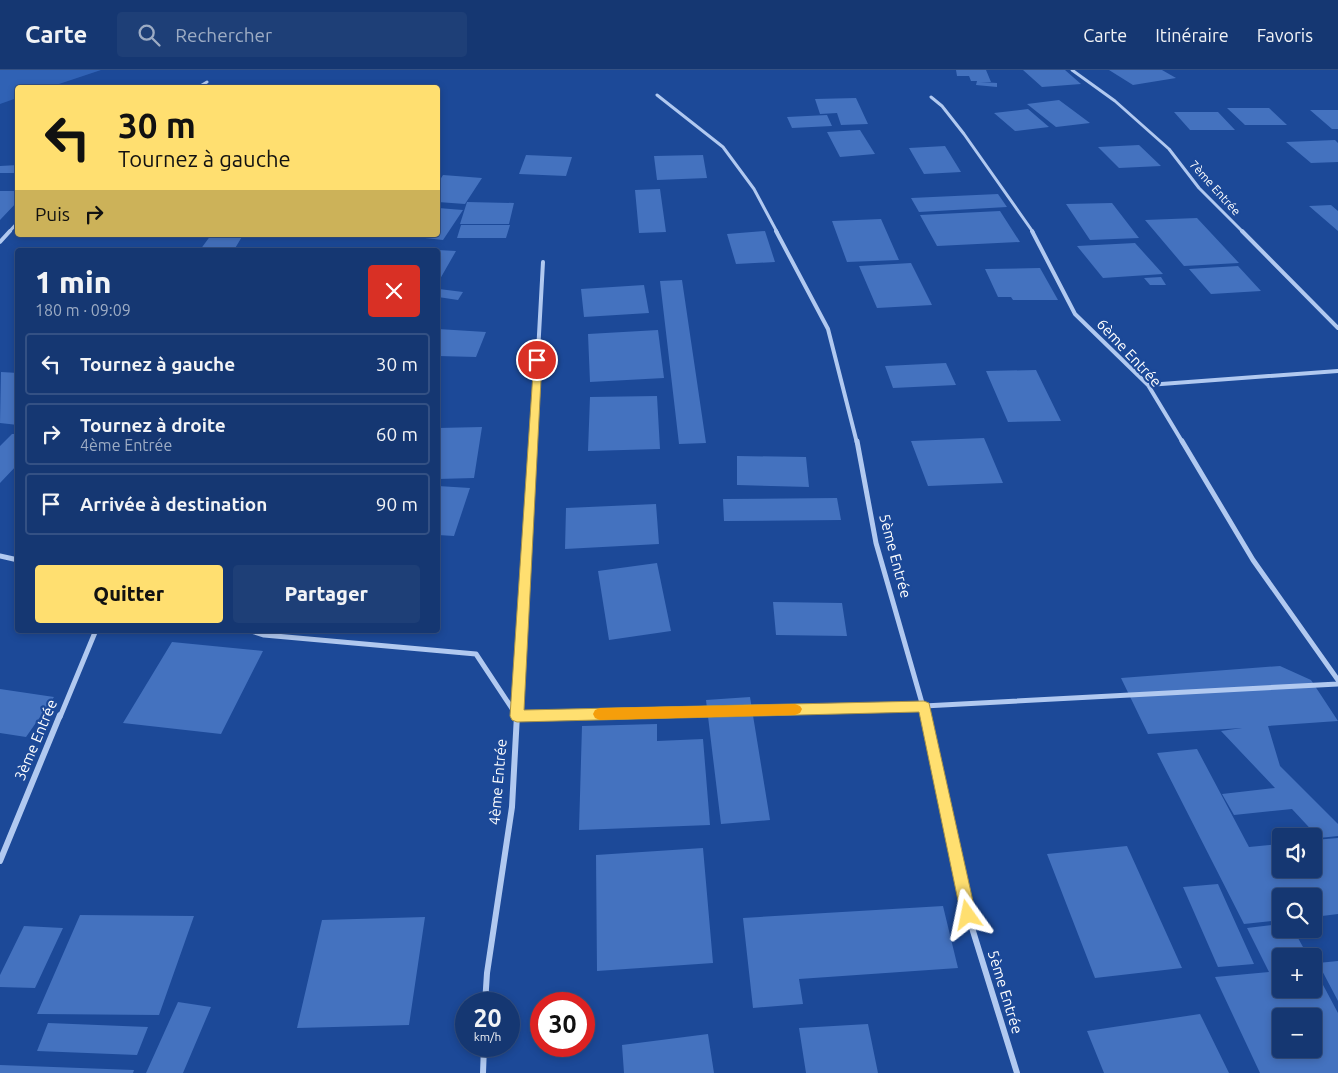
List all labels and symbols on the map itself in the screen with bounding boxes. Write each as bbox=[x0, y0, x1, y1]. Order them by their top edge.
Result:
street label: 7ème Entrée bbox=[1187, 158, 1243, 218]
street label: 6ème Entrée bbox=[1094, 315, 1165, 390]
pin bbox=[516, 339, 558, 381]
street label: 5ème Entrée bbox=[876, 512, 915, 600]
street label: 3ème Entrée bbox=[11, 697, 60, 783]
street label: 4ème Entrée bbox=[485, 738, 510, 826]
position arrow bbox=[941, 888, 993, 940]
street label: 5ème Entrée bbox=[985, 948, 1026, 1036]
speed limit sign: 30 bbox=[530, 992, 595, 1057]

